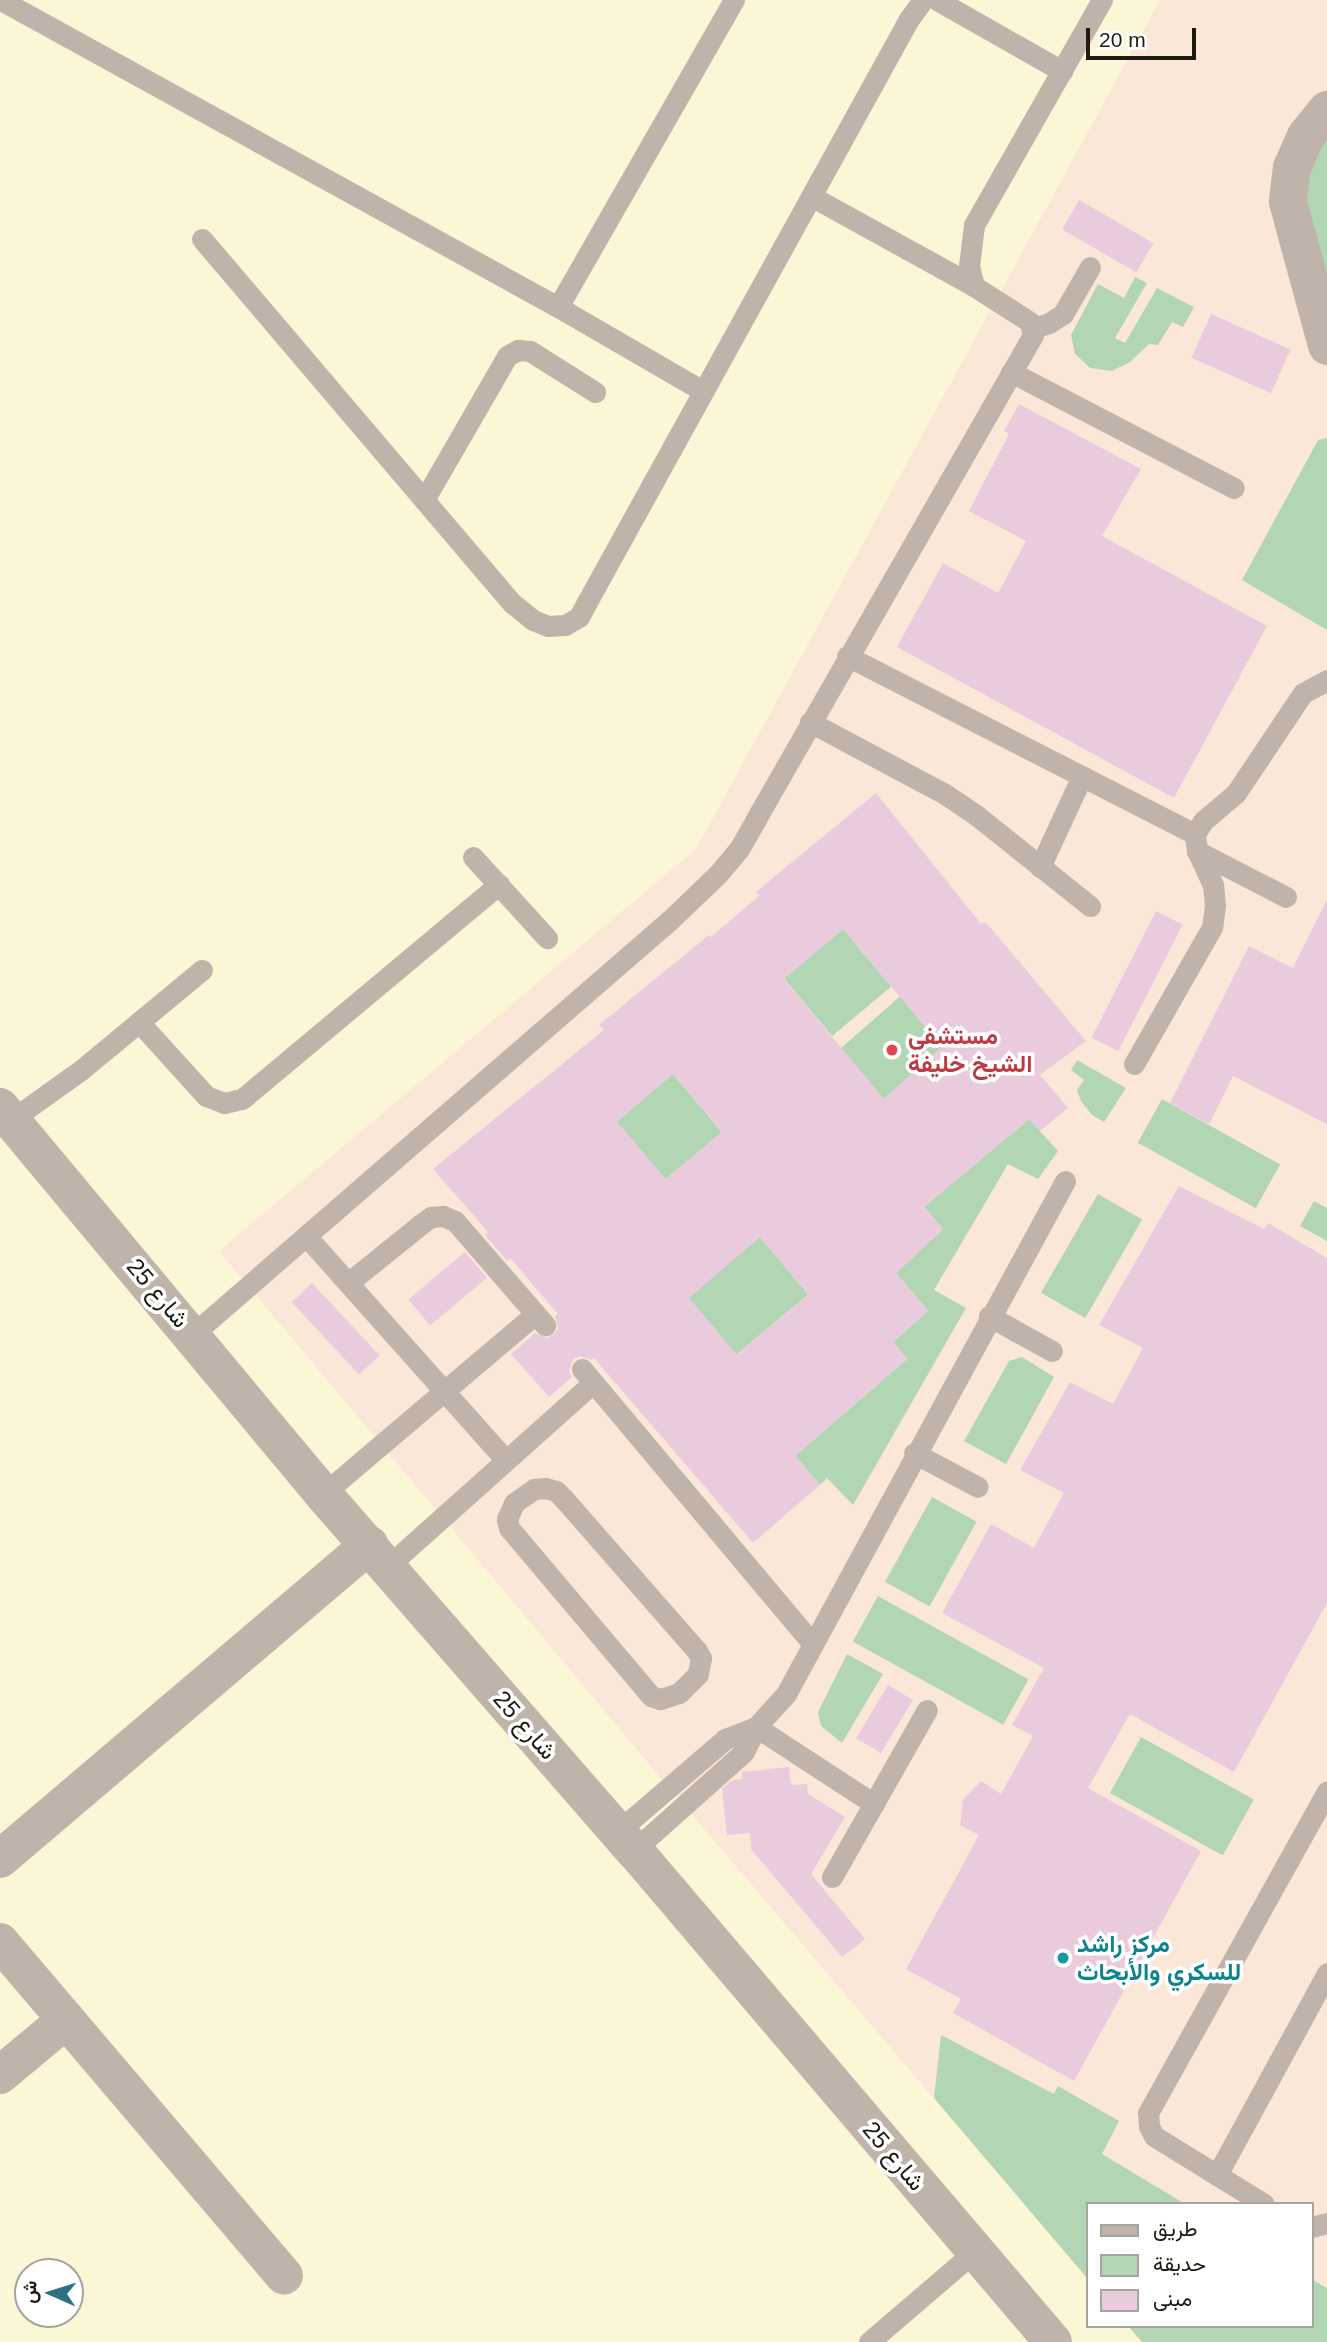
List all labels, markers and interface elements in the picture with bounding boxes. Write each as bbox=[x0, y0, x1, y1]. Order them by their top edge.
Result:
scale bar bbox=[1089, 14, 1199, 58]
text: 20 m bbox=[1099, 28, 1146, 51]
place label: مستشفى الشيخ خليفة bbox=[908, 1022, 1032, 1078]
marker: مستشفى الشيخ خليفة bbox=[882, 1040, 902, 1060]
street label: شارع 25 bbox=[121, 1252, 195, 1334]
street label: شارع 25 bbox=[487, 1685, 563, 1765]
place label: مركز راشد للسكري والأبحاث bbox=[1077, 1930, 1241, 1986]
marker: مركز راشد للسكري والأبحاث bbox=[1055, 1950, 1071, 1966]
street label: شارع 25 bbox=[857, 2115, 931, 2197]
legend bbox=[1086, 2202, 1313, 2328]
text: طريق bbox=[1153, 2217, 1198, 2240]
text: حديقة bbox=[1153, 2252, 1206, 2275]
north arrow bbox=[14, 2258, 84, 2328]
text: ش bbox=[18, 2280, 41, 2304]
text: مبنى bbox=[1153, 2287, 1192, 2310]

